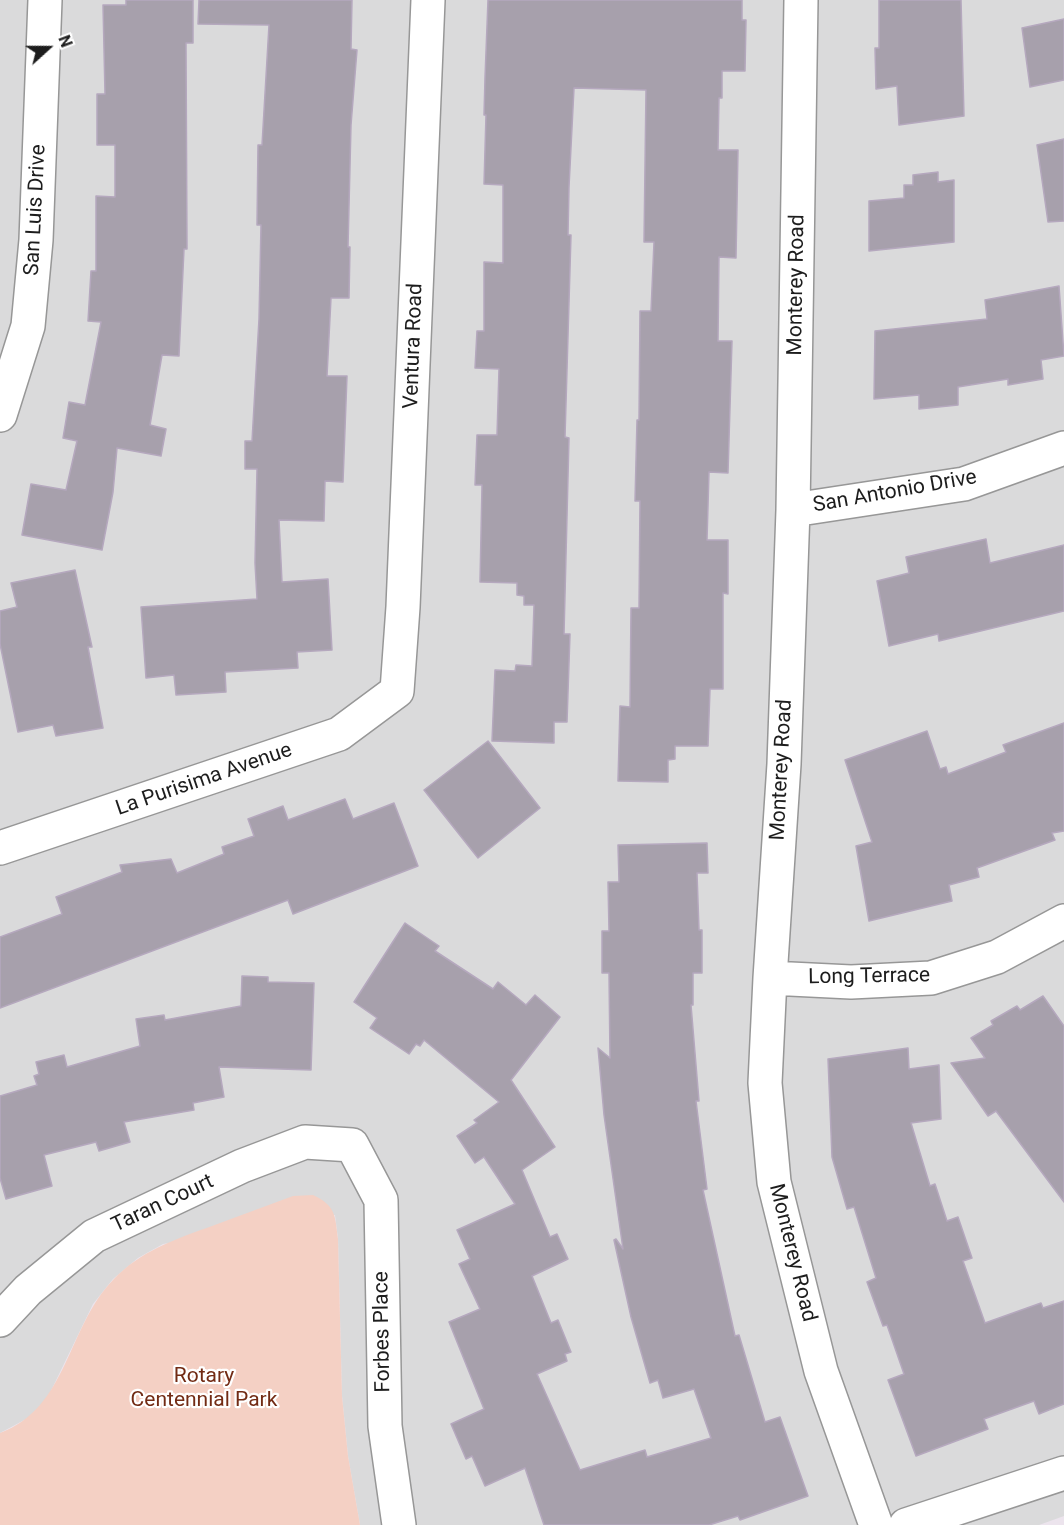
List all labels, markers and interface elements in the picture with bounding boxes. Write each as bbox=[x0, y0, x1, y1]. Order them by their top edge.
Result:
north arrow bbox=[18, 18, 78, 78]
text: N bbox=[54, 33, 76, 50]
street label: San Luis Drive bbox=[20, 144, 52, 276]
street label: Monterey Road bbox=[783, 214, 811, 356]
street label: Ventura Road bbox=[399, 283, 429, 409]
street label: San Antonio Drive bbox=[811, 465, 979, 519]
street label: Monterey Road bbox=[766, 699, 798, 841]
street label: La Purisima Avenue bbox=[113, 738, 295, 822]
street label: Long Terrace bbox=[808, 963, 930, 991]
street label: Taran Court bbox=[108, 1169, 218, 1239]
street label: Monterey Road bbox=[763, 1181, 821, 1325]
street label: Forbes Place bbox=[369, 1271, 397, 1393]
park label: Rotary Centennial Park bbox=[131, 1364, 277, 1414]

